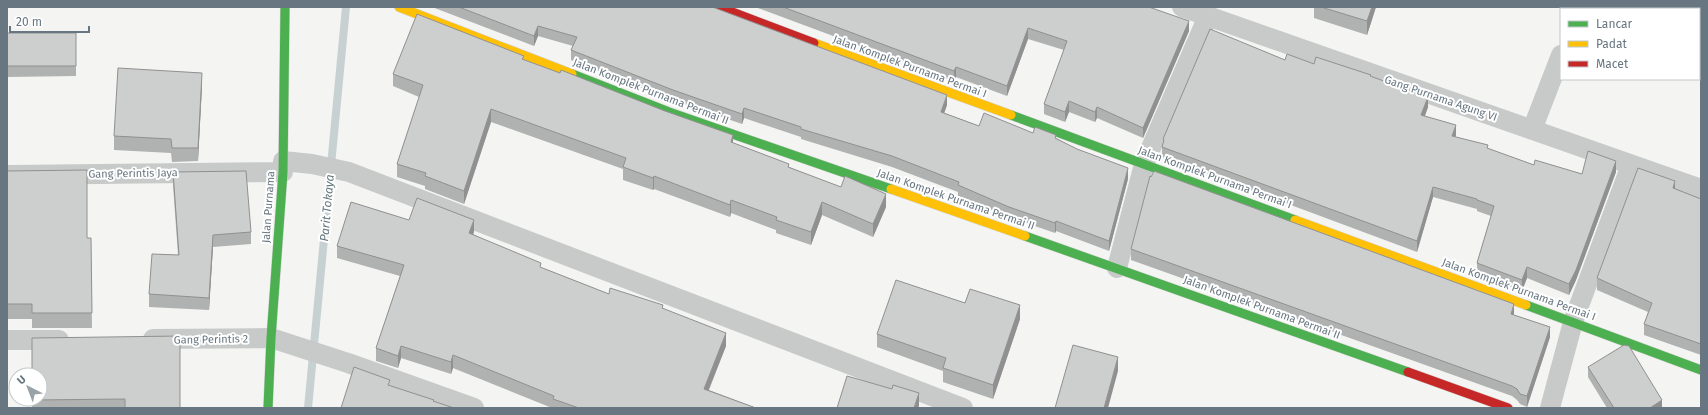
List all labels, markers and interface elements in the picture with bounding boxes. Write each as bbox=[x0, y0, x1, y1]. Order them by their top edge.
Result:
scale bar bbox=[10, 8, 89, 34]
legend bbox=[1560, 8, 1700, 80]
text: 20 m bbox=[16, 15, 42, 29]
text: Lancar bbox=[1596, 17, 1633, 31]
street label: Jalan Komplek Purnama Permai I bbox=[831, 33, 988, 100]
text: Padat bbox=[1596, 37, 1628, 51]
street label: Jalan Komplek Purnama Permai II bbox=[571, 56, 731, 127]
text: Macet bbox=[1596, 57, 1629, 71]
street label: Gang Purnama Agung VI bbox=[1383, 73, 1499, 124]
street label: Jalan Komplek Purnama Permai I bbox=[1136, 144, 1293, 211]
street label: Gang Perintis Jaya bbox=[88, 166, 178, 181]
street label: Jalan Komplek Purnama Permai II bbox=[875, 166, 1036, 233]
street label: Jalan Purnama bbox=[259, 170, 278, 244]
water label: Parit Tokaya bbox=[317, 174, 337, 242]
street label: Jalan Komplek Purnama Permai I bbox=[1440, 256, 1597, 323]
street label: Jalan Komplek Purnama Permai II bbox=[1182, 273, 1342, 342]
street label: Gang Perintis 2 bbox=[174, 332, 248, 347]
north arrow bbox=[8, 367, 48, 407]
text: U bbox=[15, 373, 29, 387]

